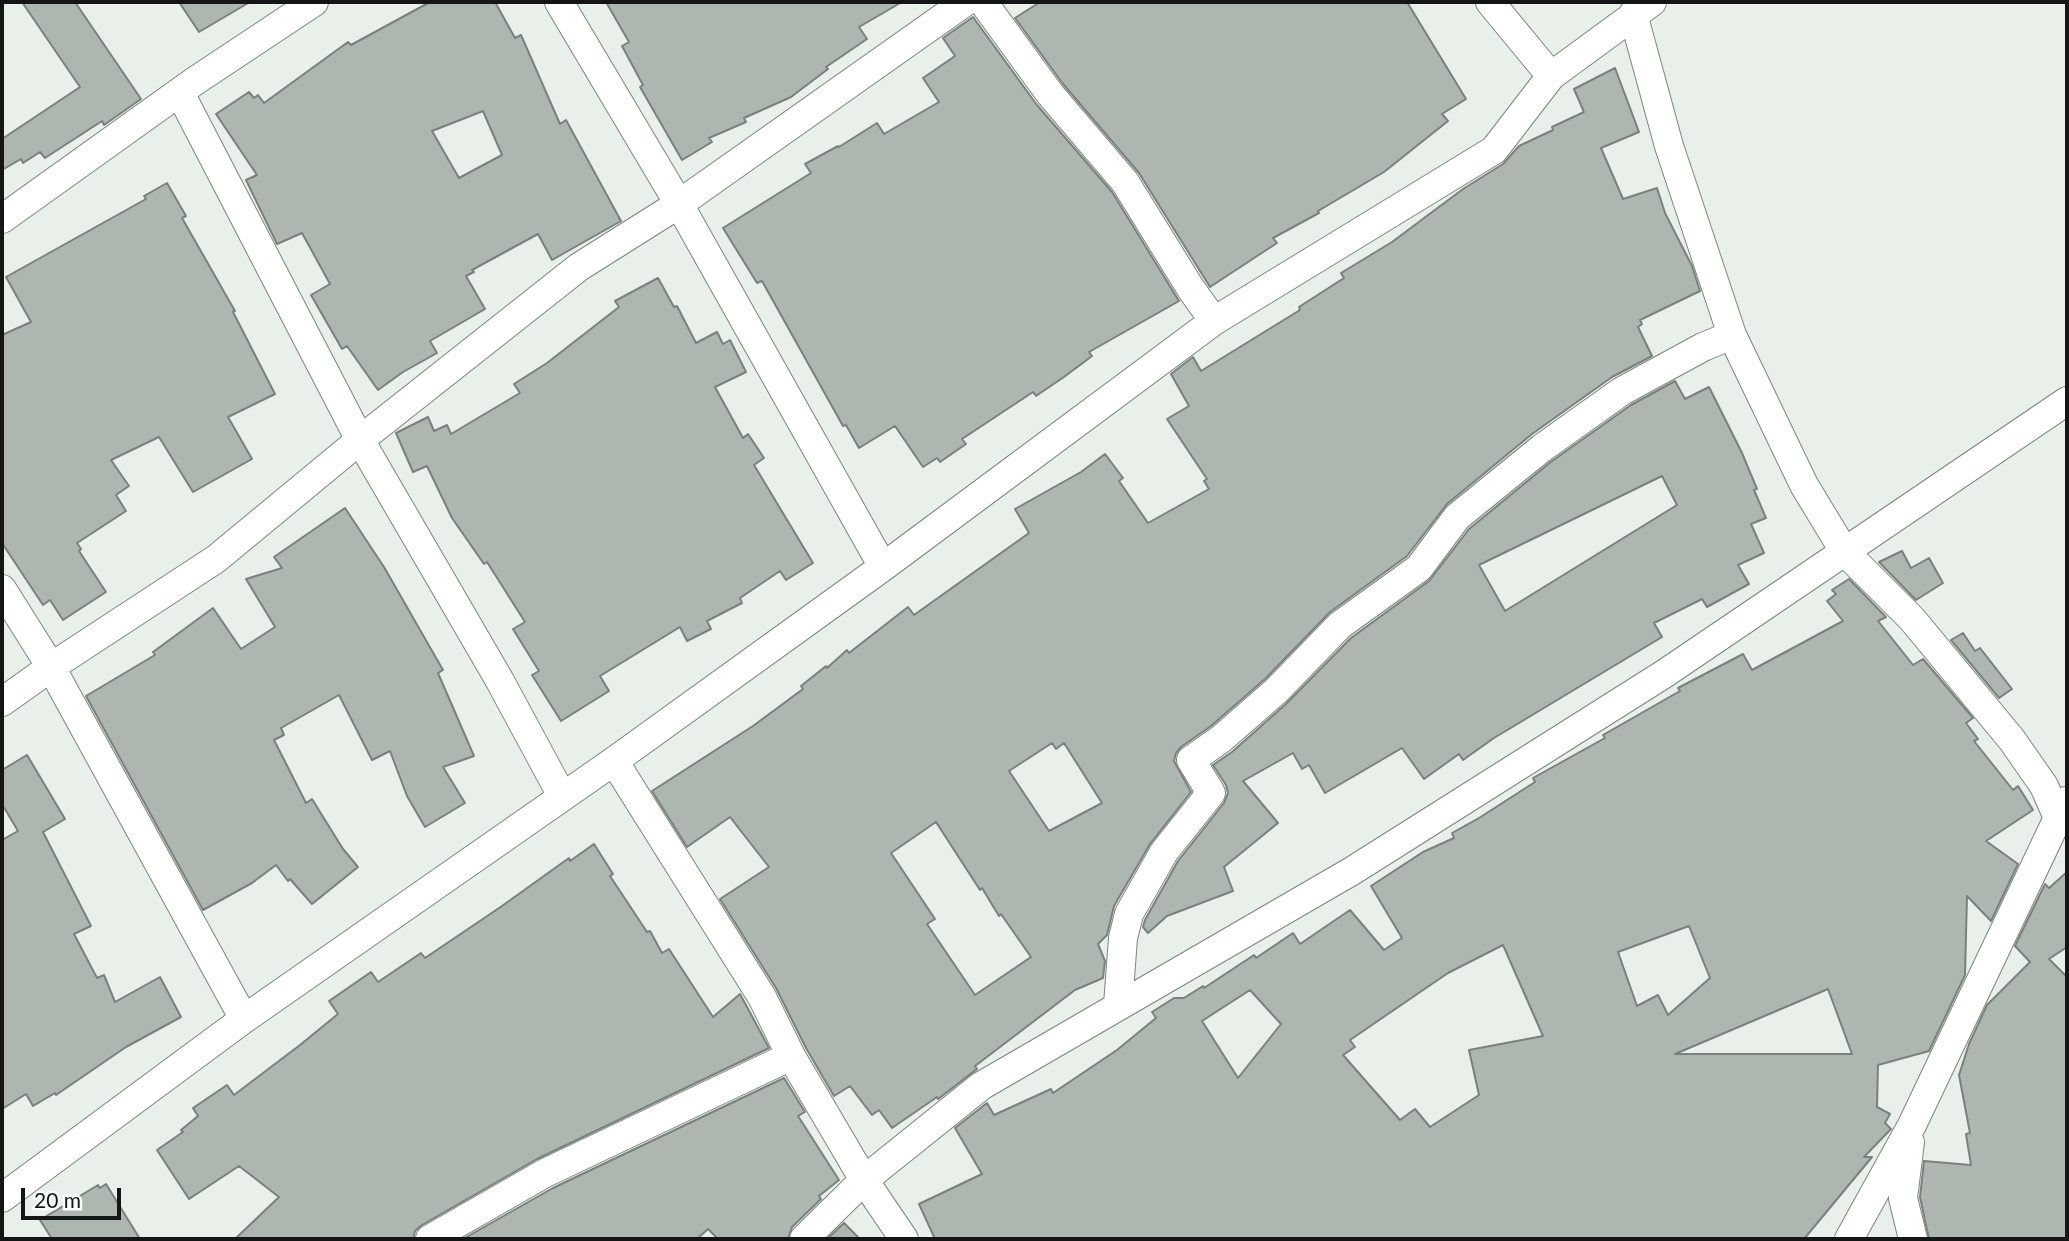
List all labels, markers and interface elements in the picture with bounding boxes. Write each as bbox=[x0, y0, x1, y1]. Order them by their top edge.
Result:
scale bar bbox=[24, 1174, 124, 1218]
text: 20 m bbox=[34, 1187, 81, 1212]

